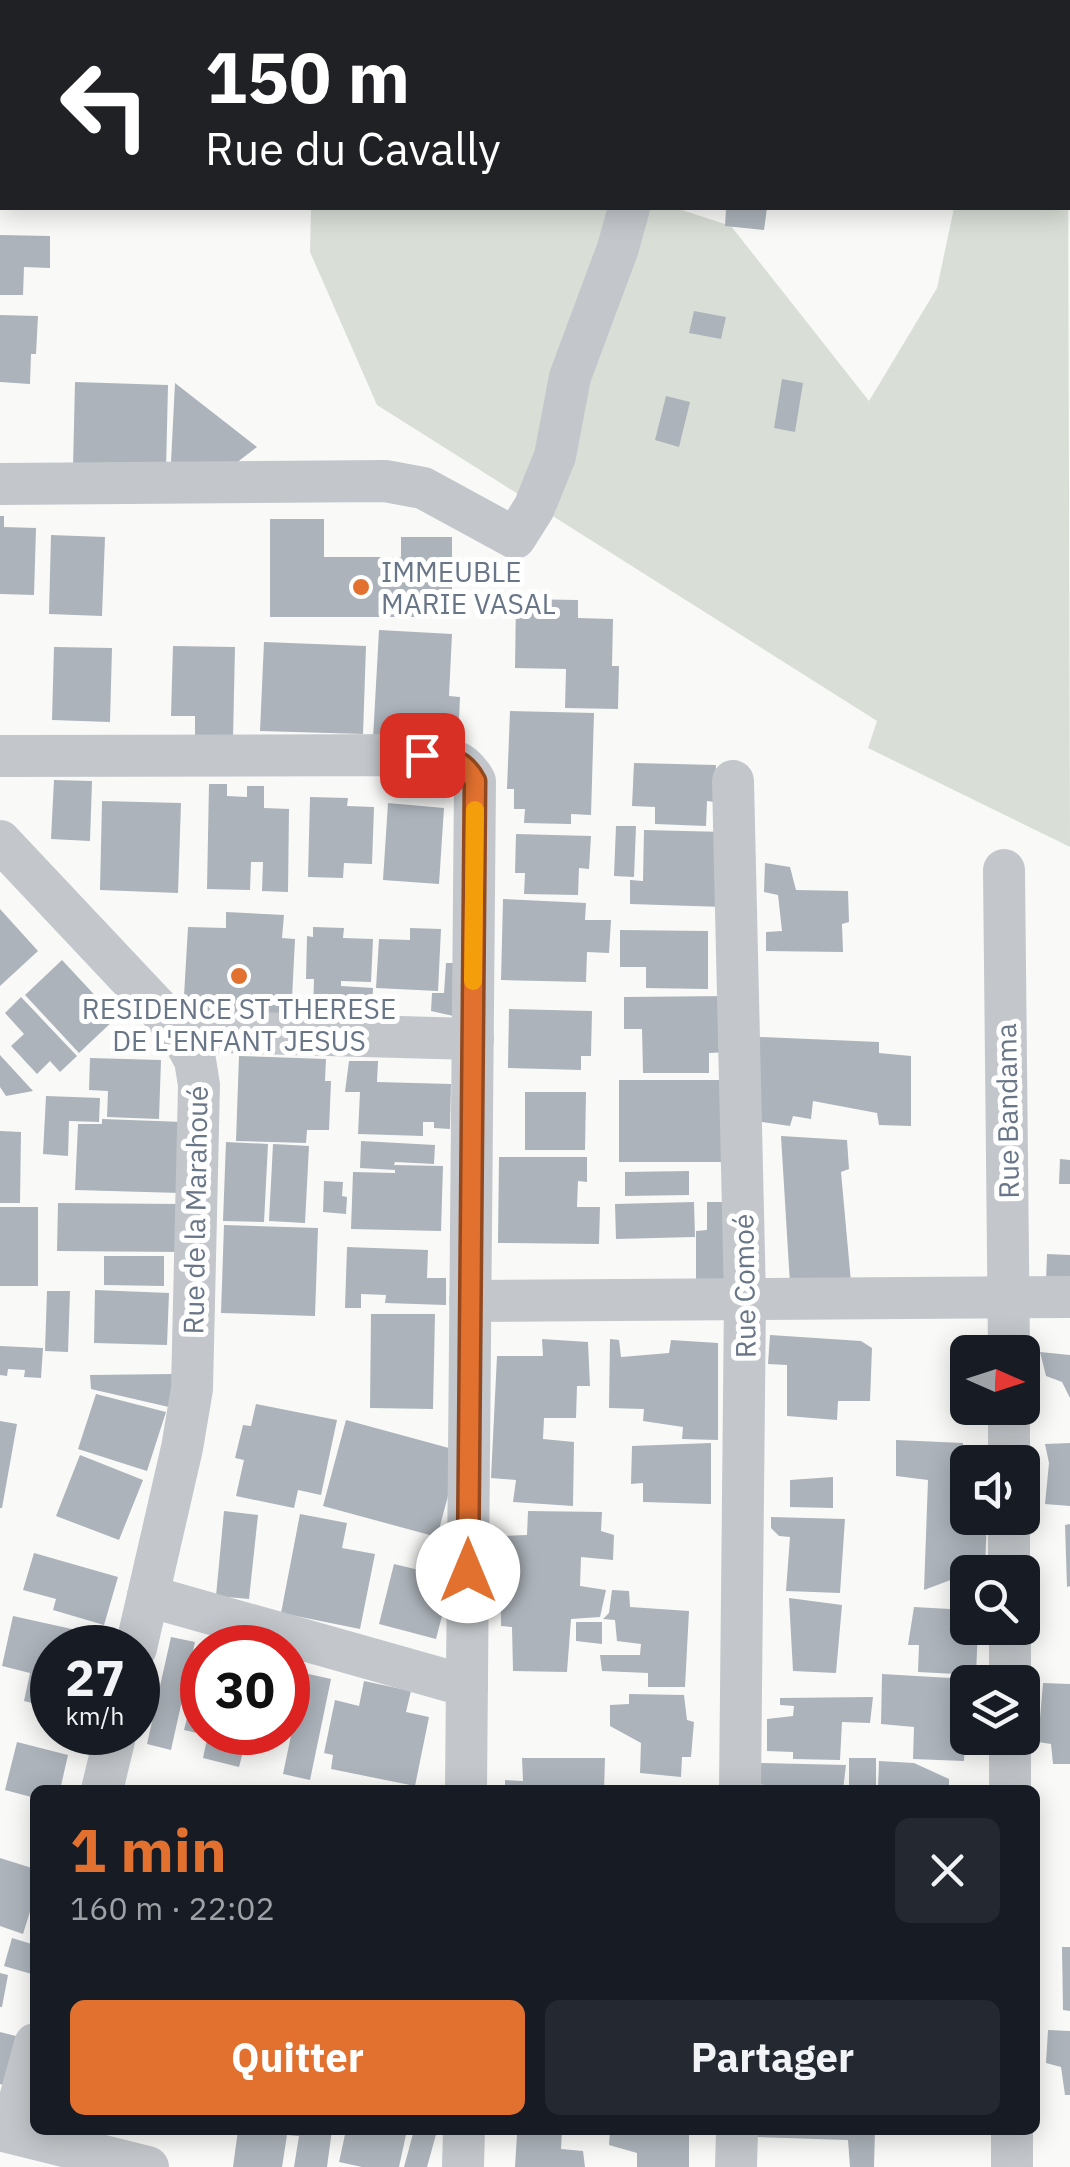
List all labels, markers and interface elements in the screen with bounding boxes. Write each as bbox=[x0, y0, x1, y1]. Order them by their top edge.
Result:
text: 150 m bbox=[205, 31, 410, 122]
icon: left bbox=[40, 40, 170, 170]
text: Rue du Cavally bbox=[205, 119, 501, 177]
place label: IMMEUBLE MARIE VASAL bbox=[381, 553, 556, 622]
marker: IMMEUBLE MARIE VASAL bbox=[350, 576, 372, 598]
pin bbox=[380, 713, 465, 798]
icon: arrive bbox=[395, 728, 450, 783]
marker: RESIDENCE ST THERESE DE L'ENFANT JESUS bbox=[228, 965, 250, 987]
place label: RESIDENCE ST THERESE DE L'ENFANT JESUS bbox=[82, 990, 396, 1059]
street label: Rue Bandama bbox=[987, 1023, 1027, 1199]
street label: Rue de la Marahoué bbox=[174, 1085, 216, 1335]
street label: Rue Comoé bbox=[724, 1214, 764, 1358]
north arrow bbox=[950, 1335, 1040, 1425]
map controls bbox=[950, 1335, 1040, 1755]
button: sound bbox=[950, 1445, 1040, 1535]
position arrow bbox=[416, 1519, 520, 1623]
button: search bbox=[950, 1555, 1040, 1645]
speed limit sign: 30 bbox=[180, 1625, 310, 1755]
text: 27 bbox=[65, 1645, 125, 1710]
button: layers bbox=[950, 1665, 1040, 1755]
text: km/h bbox=[66, 1699, 124, 1732]
text: 1 min bbox=[70, 1810, 227, 1889]
button: close bbox=[895, 1818, 1000, 1923]
text: 160 m · 22:02 bbox=[70, 1887, 275, 1929]
button: Quitter bbox=[70, 2000, 525, 2115]
button: Partager bbox=[545, 2000, 1000, 2115]

